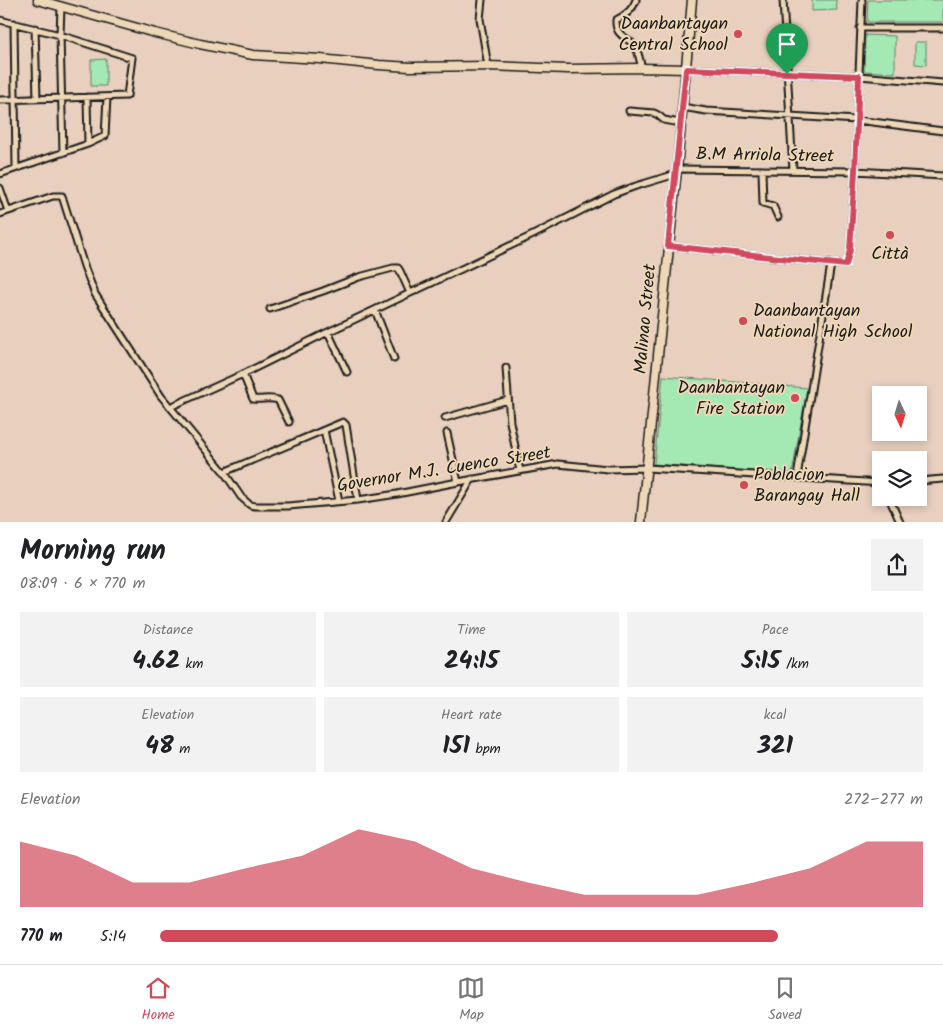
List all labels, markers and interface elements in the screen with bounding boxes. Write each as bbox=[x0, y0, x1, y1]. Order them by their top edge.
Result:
place label: Daanbantayan Central School bbox=[619, 10, 729, 60]
pin bbox=[766, 23, 808, 74]
marker: Daanbantayan Central School bbox=[732, 28, 744, 40]
icon: arrive bbox=[773, 30, 801, 58]
street label: B.M Arriola Street bbox=[696, 140, 835, 172]
marker: Città bbox=[884, 229, 896, 241]
place label: Città bbox=[871, 240, 909, 269]
street label: Malinao Street bbox=[627, 262, 665, 375]
place label: Daanbantayan National High School bbox=[753, 297, 913, 347]
marker: Daanbantayan National High School bbox=[737, 315, 749, 327]
place label: Daanbantayan Fire Station bbox=[678, 374, 785, 424]
north arrow bbox=[872, 386, 928, 441]
map controls bbox=[872, 386, 927, 506]
marker: Daanbantayan Fire Station bbox=[789, 392, 801, 404]
street label: Governor M.J. Cuenco Street bbox=[335, 439, 554, 501]
button: layers bbox=[872, 451, 927, 506]
place label: Poblacion Barangay Hall bbox=[754, 461, 860, 511]
marker: Poblacion Barangay Hall bbox=[738, 479, 750, 491]
text: Morning run bbox=[20, 529, 166, 574]
button: share bbox=[871, 539, 923, 591]
text: 08:09 · 6 × 770 m bbox=[20, 571, 145, 596]
text: Distance bbox=[143, 619, 193, 641]
text: Time bbox=[457, 619, 486, 641]
text: Pace bbox=[762, 619, 789, 641]
text: 4.62 bbox=[132, 641, 180, 681]
text: 24:15 bbox=[444, 641, 499, 681]
text: 5:15 bbox=[742, 641, 781, 681]
text: km bbox=[180, 653, 203, 675]
text: /km bbox=[781, 653, 809, 675]
text: Elevation bbox=[141, 704, 194, 726]
text: Heart rate bbox=[441, 704, 502, 726]
text: kcal bbox=[764, 704, 787, 726]
text: 48 bbox=[145, 726, 174, 766]
text: 151 bbox=[442, 726, 470, 766]
text: 321 bbox=[757, 726, 793, 766]
text: m bbox=[174, 738, 190, 760]
text: bpm bbox=[470, 738, 501, 760]
text: Elevation bbox=[20, 787, 81, 812]
text: 272–277 m bbox=[844, 787, 923, 812]
text: 770 m bbox=[20, 924, 63, 949]
text: 5:14 bbox=[100, 924, 126, 949]
tab: Home bbox=[141, 974, 175, 1026]
tab: Map bbox=[457, 974, 485, 1026]
tab: Saved bbox=[768, 974, 802, 1026]

